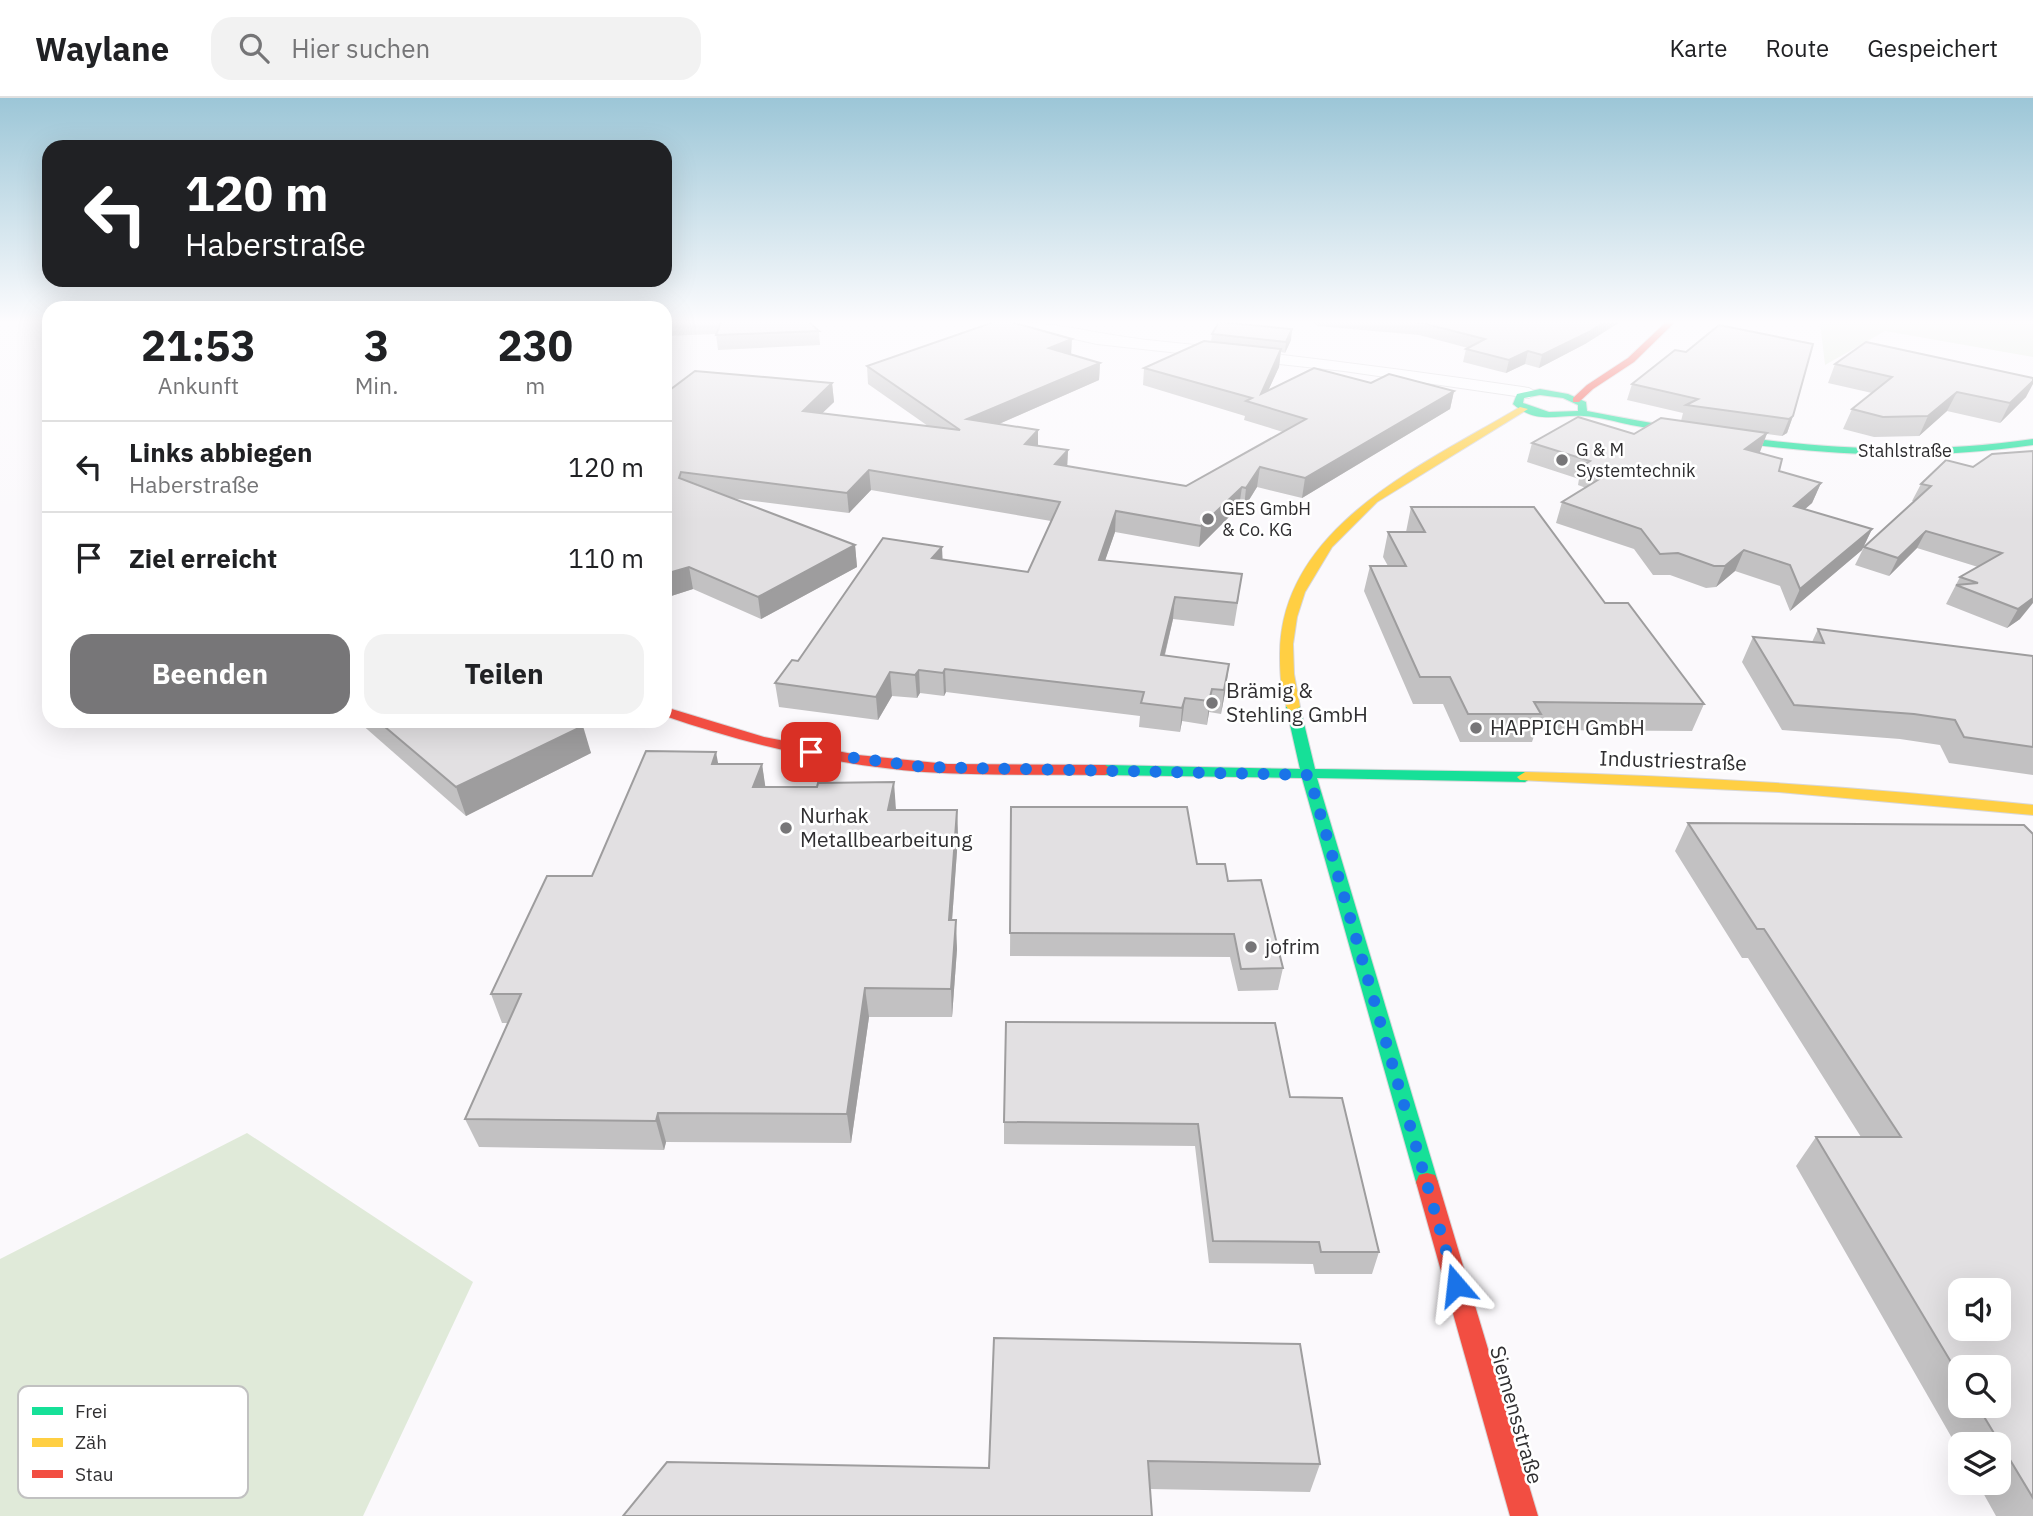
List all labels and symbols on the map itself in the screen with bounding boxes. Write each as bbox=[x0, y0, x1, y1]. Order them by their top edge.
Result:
place label: G & M Systemtechnik bbox=[1576, 438, 1696, 482]
street label: Stahlstraße bbox=[1858, 439, 1952, 462]
marker: G & M Systemtechnik bbox=[1554, 452, 1570, 468]
place label: GES GmbH & Co. KG bbox=[1222, 497, 1311, 541]
marker: GES GmbH & Co. KG bbox=[1200, 511, 1216, 527]
place label: Brämig & Stehling GmbH bbox=[1226, 676, 1368, 728]
marker: Brämig & Stehling GmbH bbox=[1204, 695, 1220, 711]
place label: HAPPICH GmbH bbox=[1490, 713, 1645, 741]
marker: HAPPICH GmbH bbox=[1468, 720, 1484, 736]
pin bbox=[781, 722, 841, 782]
street label: Industriestraße bbox=[1599, 743, 1747, 777]
place label: Nurhak Metallbearbeitung bbox=[800, 801, 972, 853]
marker: Nurhak Metallbearbeitung bbox=[778, 820, 794, 836]
place label: jofrim bbox=[1265, 932, 1320, 960]
marker: jofrim bbox=[1243, 939, 1259, 955]
position arrow bbox=[1419, 1248, 1493, 1322]
street label: Siemensstraße bbox=[1484, 1343, 1550, 1487]
legend bbox=[18, 1386, 248, 1498]
text: Frei bbox=[75, 1399, 107, 1423]
text: Zäh bbox=[75, 1430, 107, 1454]
text: Stau bbox=[75, 1462, 114, 1486]

